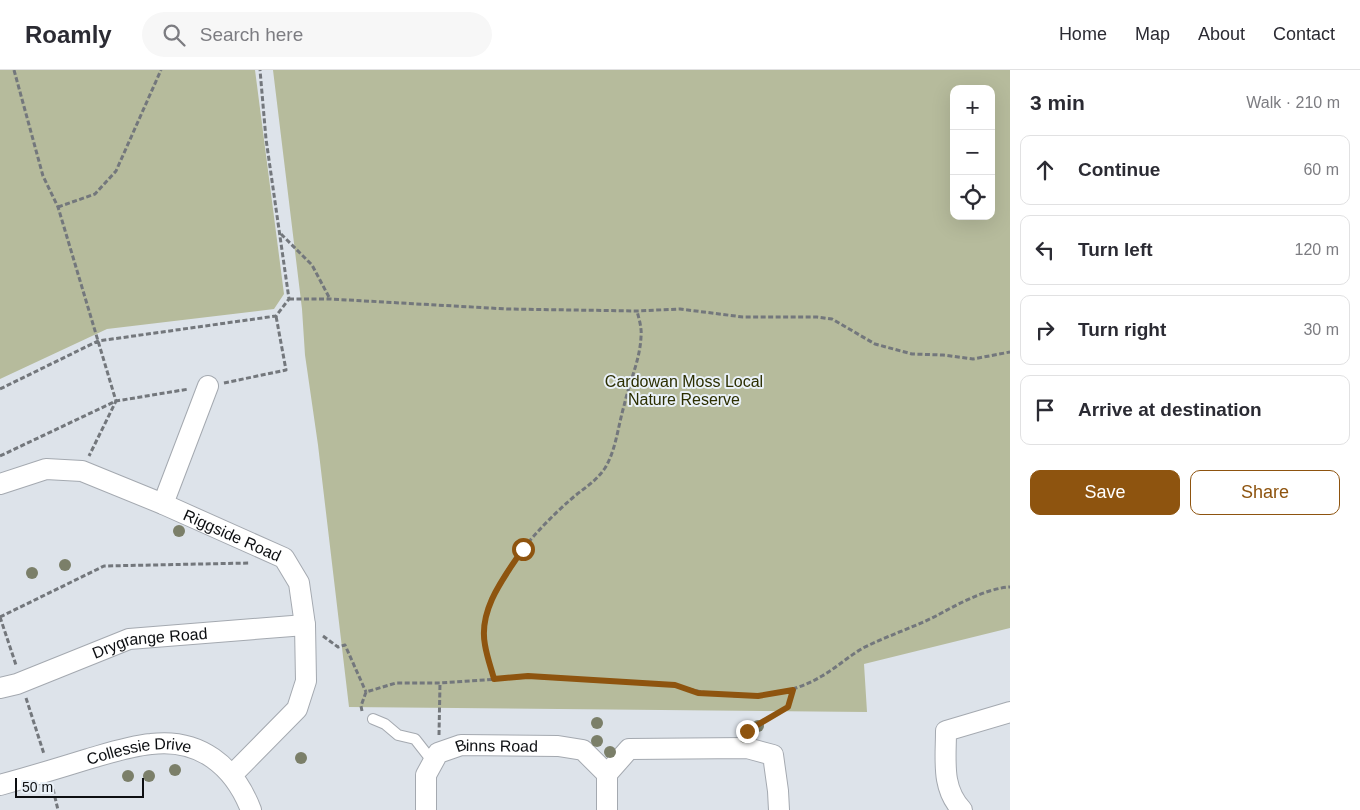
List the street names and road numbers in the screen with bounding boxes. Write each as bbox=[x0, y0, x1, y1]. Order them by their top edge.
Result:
street label: Riggside Road bbox=[181, 506, 284, 564]
street label: Drygrange Road bbox=[90, 624, 208, 661]
street label: Collessie Drive bbox=[85, 735, 194, 767]
street label: Binns Road bbox=[453, 735, 538, 755]

